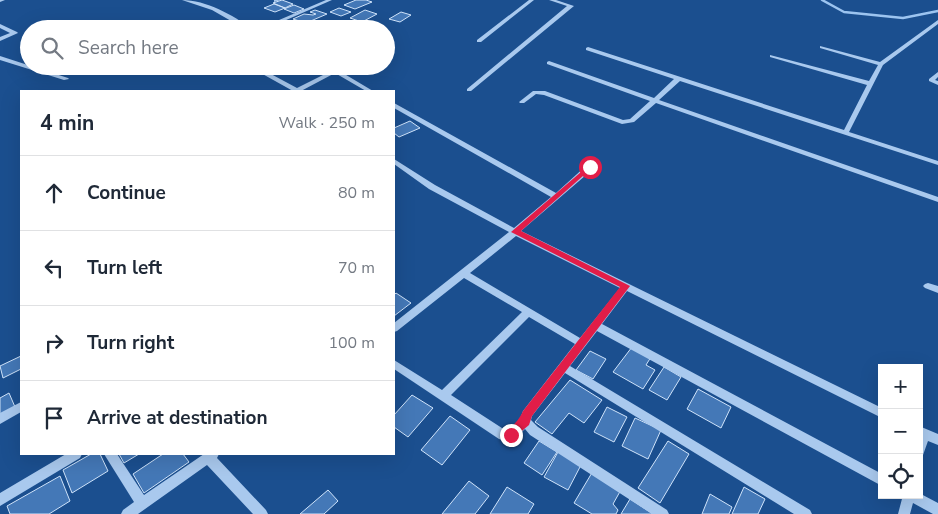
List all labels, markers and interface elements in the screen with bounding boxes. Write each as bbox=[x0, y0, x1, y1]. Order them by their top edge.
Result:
search box bbox=[20, 20, 395, 75]
icon: search bbox=[38, 34, 66, 62]
text: Search here bbox=[78, 35, 179, 61]
text: 4 min bbox=[40, 109, 94, 137]
text: Walk · 250 m bbox=[279, 112, 375, 134]
route start bbox=[579, 156, 602, 179]
icon: ahead bbox=[40, 179, 68, 207]
text: Continue bbox=[87, 180, 166, 206]
text: 80 m bbox=[338, 182, 375, 204]
icon: left bbox=[40, 254, 68, 282]
text: Turn left bbox=[87, 255, 162, 281]
text: 70 m bbox=[338, 257, 375, 279]
icon: right bbox=[40, 329, 68, 357]
text: Turn right bbox=[87, 330, 174, 356]
text: 100 m bbox=[328, 332, 375, 354]
map controls bbox=[878, 364, 923, 499]
button: + bbox=[878, 364, 923, 409]
icon: arrive bbox=[40, 404, 68, 432]
text: Arrive at destination bbox=[87, 405, 268, 431]
button: − bbox=[878, 409, 923, 454]
route end bbox=[500, 424, 523, 447]
button: locate bbox=[878, 454, 923, 499]

